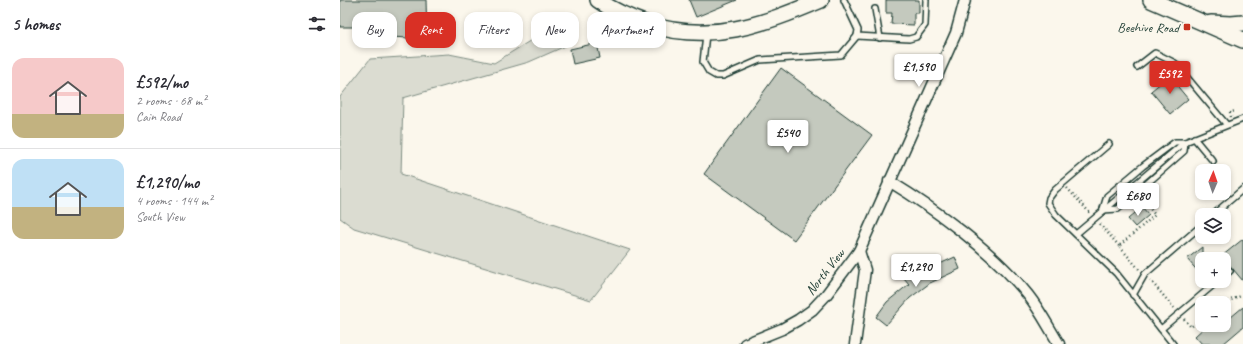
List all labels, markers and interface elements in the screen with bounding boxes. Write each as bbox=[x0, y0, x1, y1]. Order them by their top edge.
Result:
chip: Buy bbox=[352, 12, 397, 48]
chip: Rent bbox=[405, 12, 456, 48]
chip: Filters bbox=[464, 12, 523, 48]
chip: New bbox=[531, 12, 579, 48]
chip: Apartment bbox=[587, 12, 666, 48]
icon: filters bbox=[306, 13, 328, 35]
text: 5 homes bbox=[12, 14, 60, 35]
place label: Beehive Road bbox=[1117, 19, 1181, 36]
marker: Beehive Road bbox=[1182, 22, 1192, 32]
pin: £1,590 bbox=[886, 54, 952, 88]
text: £1,590 bbox=[903, 59, 935, 75]
pin: £592 bbox=[1146, 61, 1194, 95]
text: £592 bbox=[1158, 66, 1182, 82]
text: £592/mo bbox=[136, 72, 188, 93]
icon: home bbox=[44, 74, 92, 122]
text: 2 rooms · 68 m² bbox=[136, 93, 206, 109]
text: Cain Road bbox=[136, 109, 181, 125]
pin: £540 bbox=[764, 120, 812, 154]
text: £540 bbox=[776, 125, 800, 141]
north arrow bbox=[1195, 164, 1231, 200]
map controls bbox=[1195, 164, 1231, 332]
text: £1,290/mo bbox=[136, 172, 199, 193]
icon: home bbox=[44, 175, 92, 223]
pin: £680 bbox=[1114, 183, 1162, 217]
text: £680 bbox=[1126, 188, 1150, 204]
text: 4 rooms · 144 m² bbox=[136, 193, 212, 209]
button: layers bbox=[1195, 208, 1231, 244]
text: South View bbox=[136, 209, 185, 225]
street label: North View bbox=[802, 244, 849, 299]
button: + bbox=[1195, 252, 1231, 288]
pin: £1,290 bbox=[883, 254, 949, 288]
text: £1,290 bbox=[900, 259, 932, 275]
button: − bbox=[1195, 296, 1231, 332]

